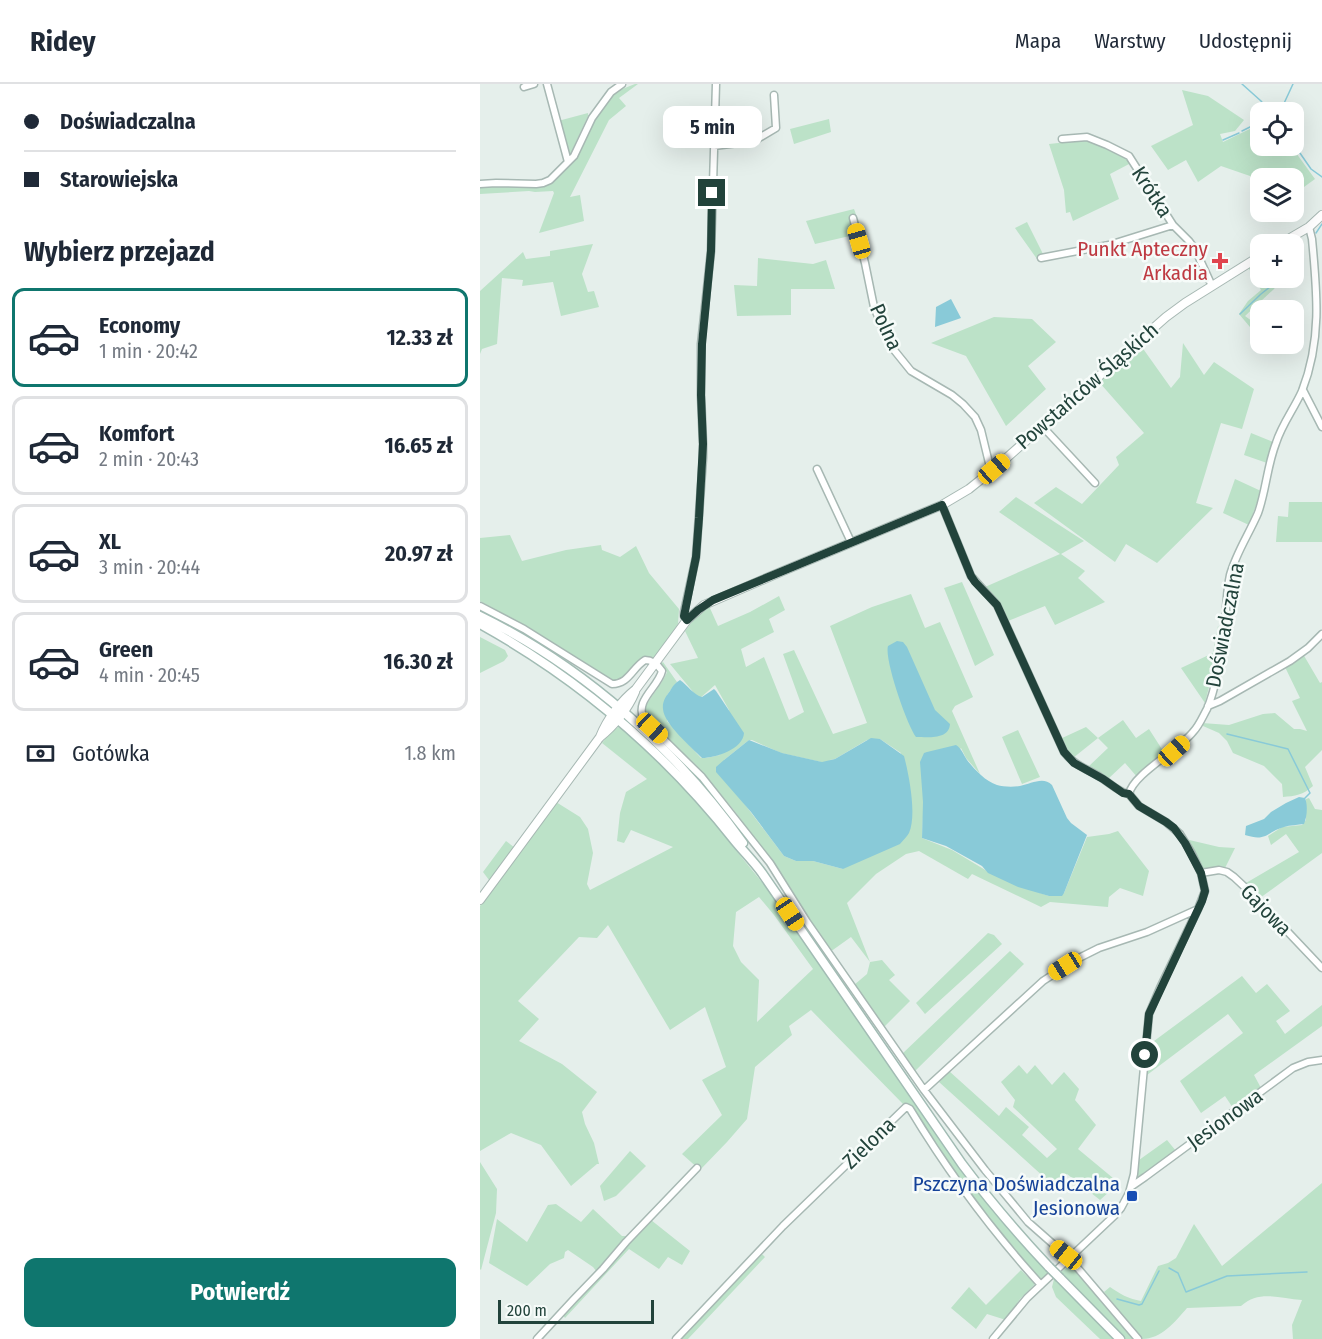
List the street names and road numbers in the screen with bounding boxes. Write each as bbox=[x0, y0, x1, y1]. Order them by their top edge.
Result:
street label: Krótka bbox=[1126, 162, 1178, 222]
street label: Polna bbox=[864, 300, 908, 354]
street label: Powstańców Śląskich bbox=[1010, 317, 1164, 455]
street label: Doświadczalna bbox=[1200, 560, 1250, 690]
street label: Gajowa bbox=[1235, 879, 1297, 941]
street label: Jesionowa bbox=[1182, 1083, 1268, 1155]
street label: Zielona bbox=[837, 1112, 901, 1174]

